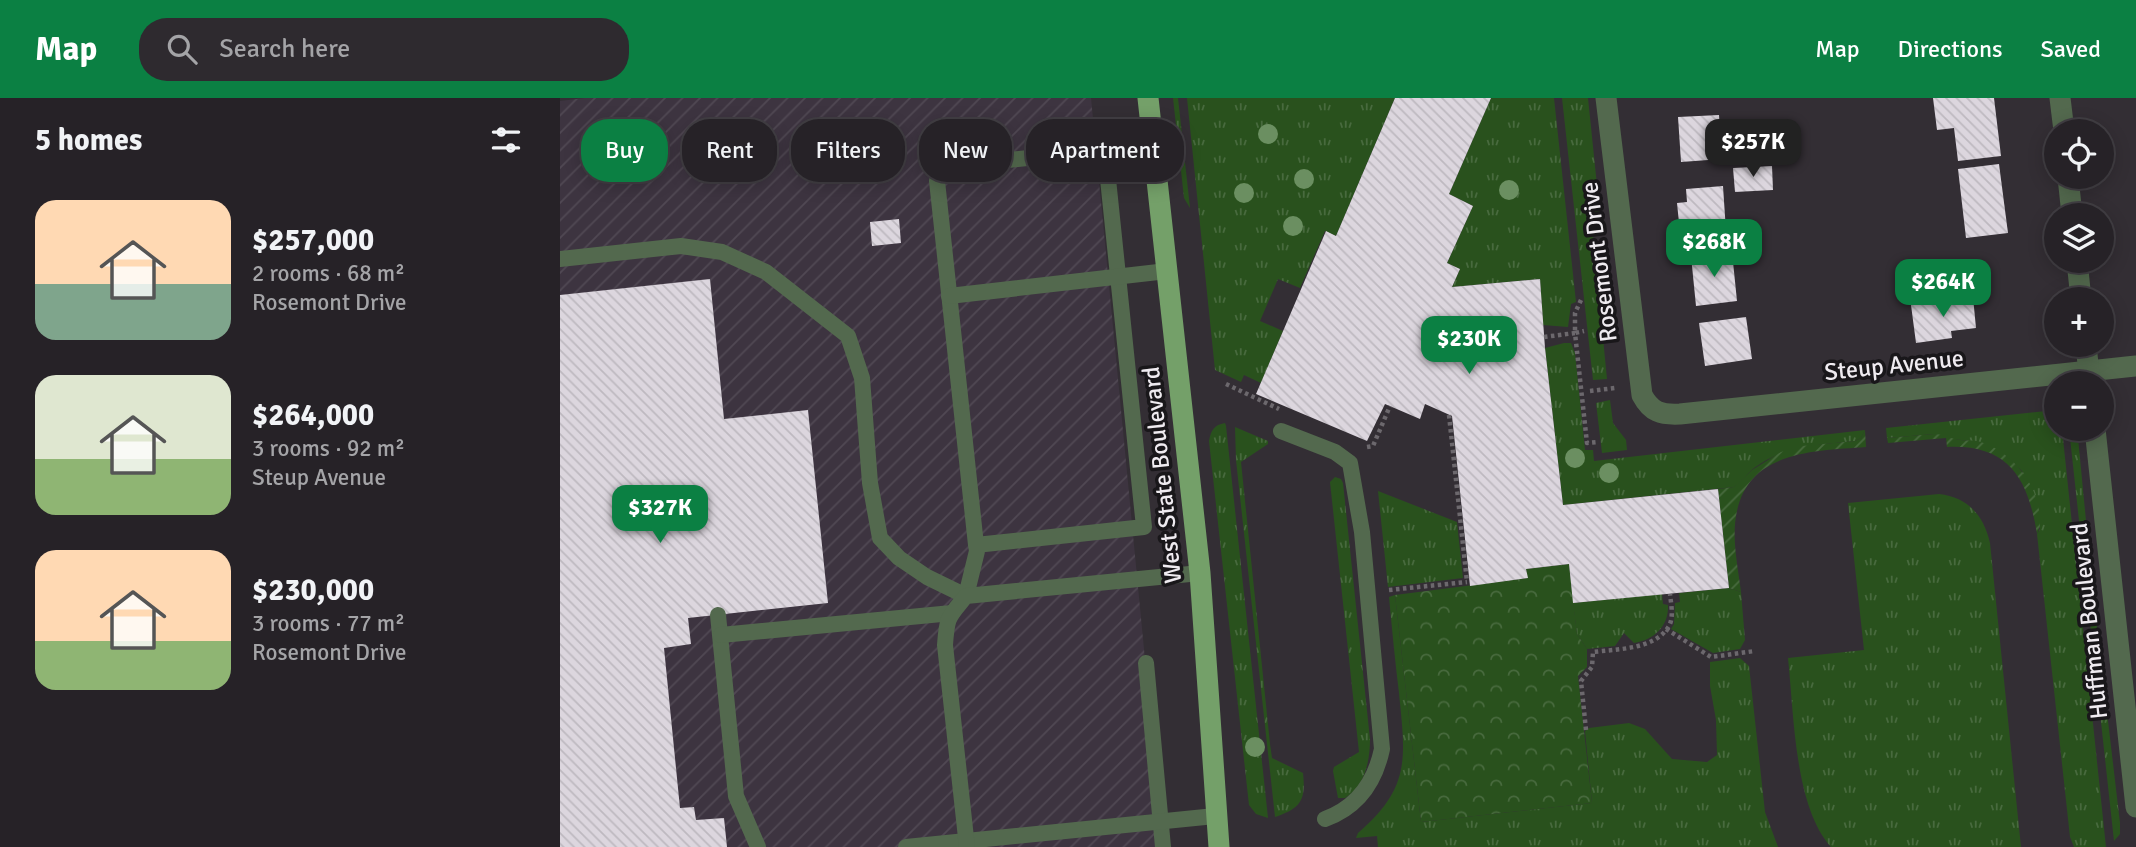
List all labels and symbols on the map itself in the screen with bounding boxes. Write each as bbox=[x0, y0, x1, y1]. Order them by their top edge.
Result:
pin: $257K bbox=[1704, 120, 1802, 179]
street label: Rosemont Drive bbox=[1574, 180, 1624, 344]
pin: $268K bbox=[1665, 220, 1763, 279]
pin: $264K bbox=[1894, 260, 1992, 319]
pin: $230K bbox=[1420, 316, 1518, 376]
street label: Steup Avenue bbox=[1823, 343, 1965, 387]
street label: West State Boulevard bbox=[1136, 365, 1188, 585]
pin: $327K bbox=[611, 486, 709, 545]
street label: Huffman Boulevard bbox=[2064, 521, 2114, 721]

